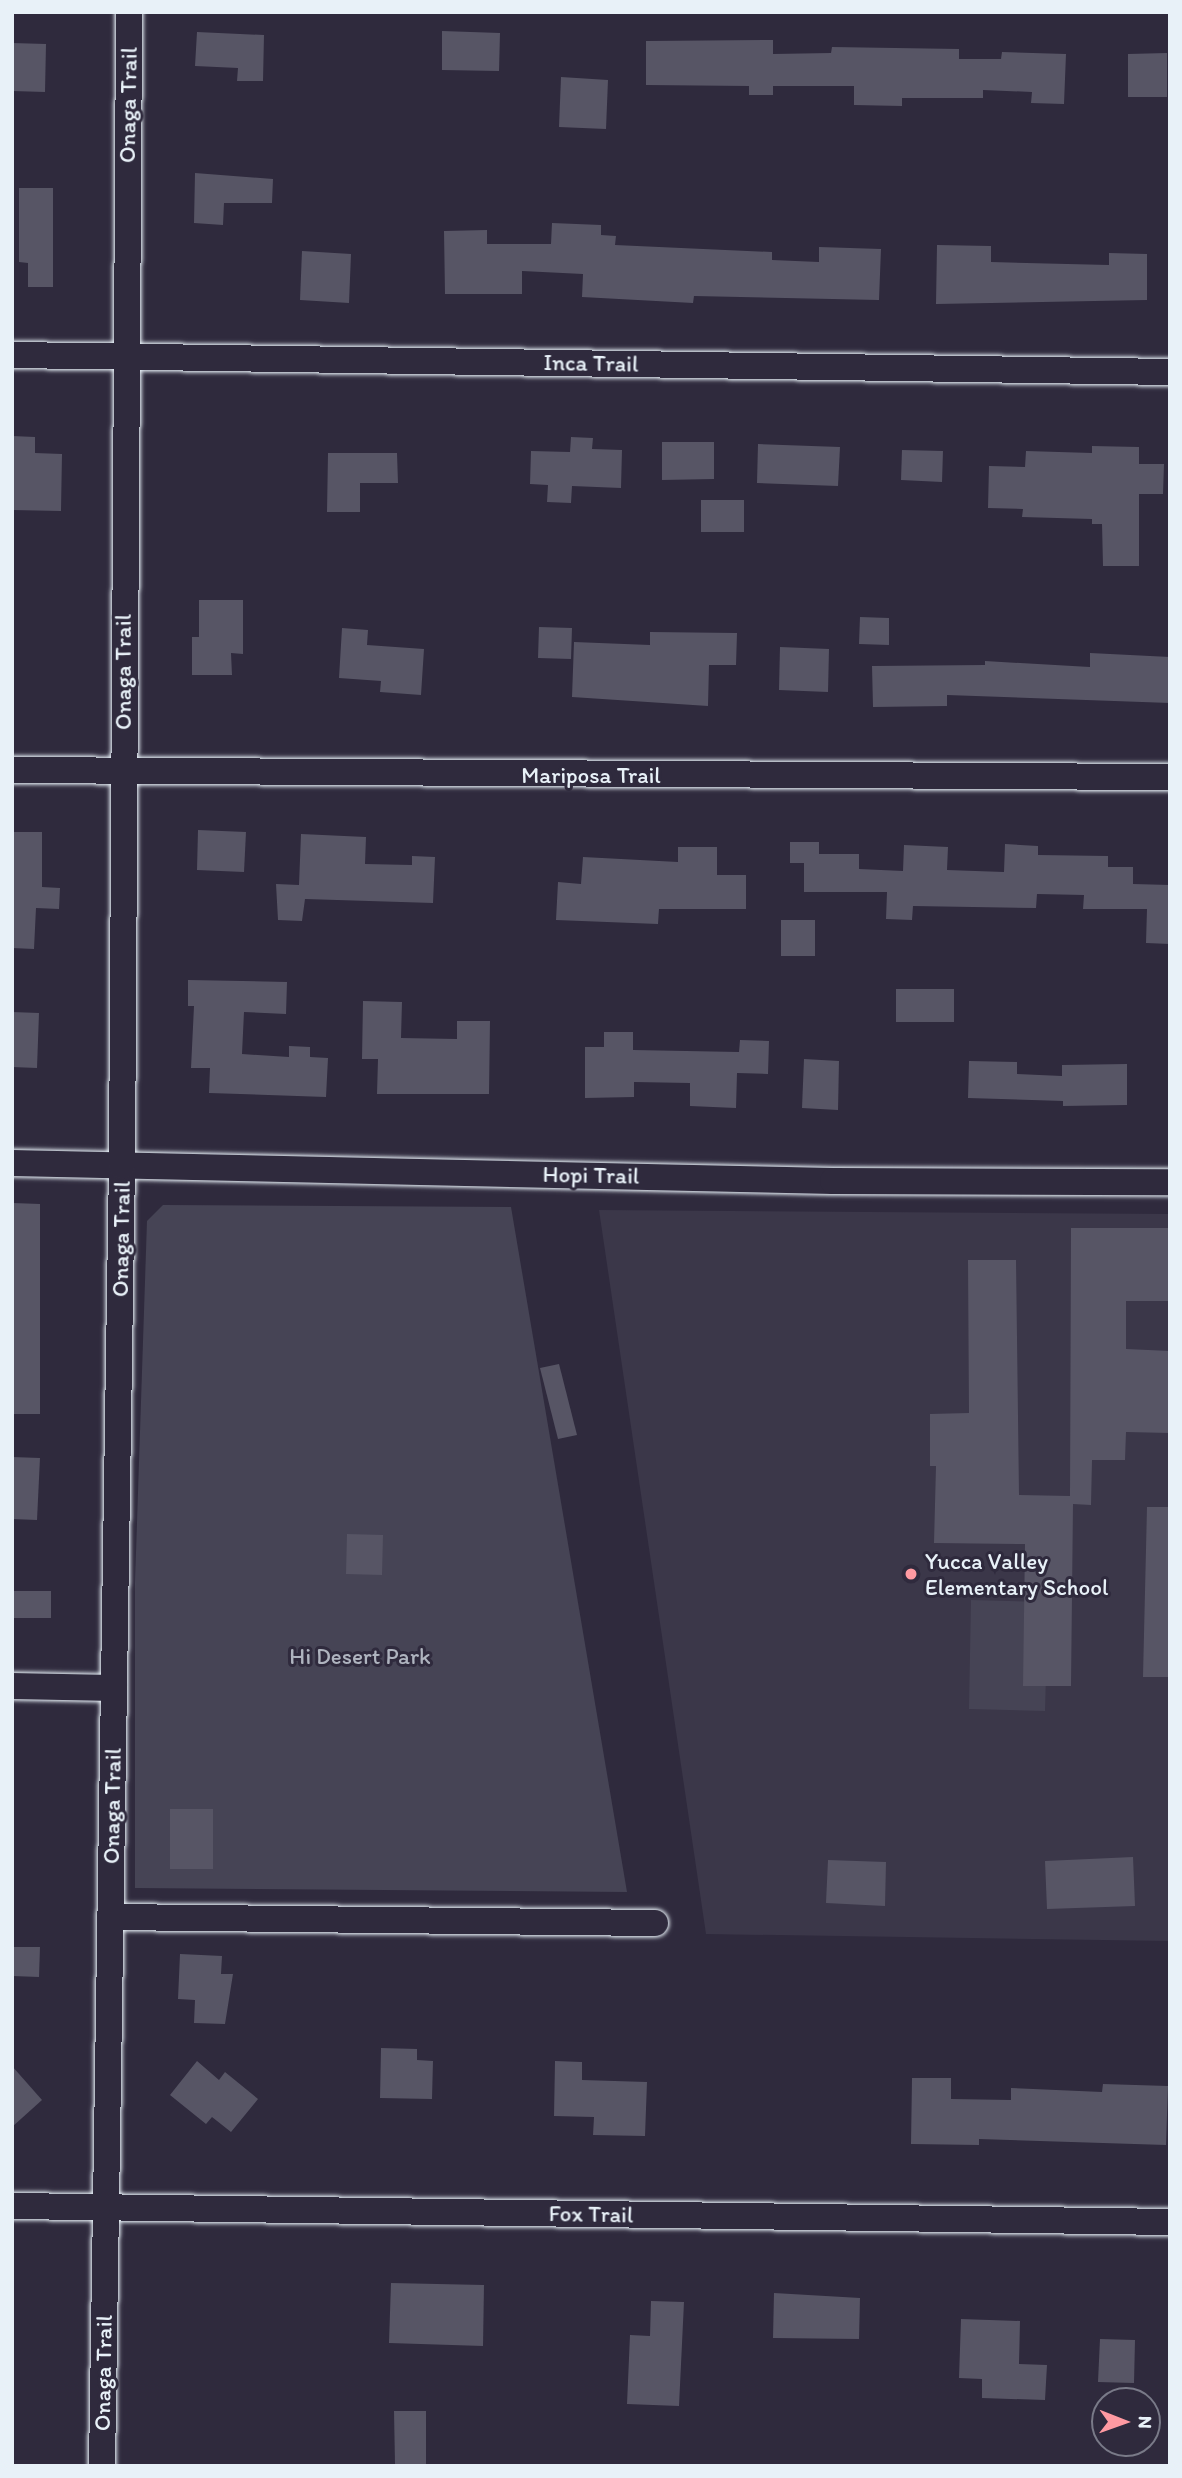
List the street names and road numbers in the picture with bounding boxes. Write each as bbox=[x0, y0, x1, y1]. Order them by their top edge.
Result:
street label: Onaga Trail bbox=[113, 47, 143, 163]
street label: Inca Trail bbox=[544, 348, 638, 378]
street label: Onaga Trail bbox=[109, 615, 137, 729]
street label: Mariposa Trail bbox=[521, 761, 661, 789]
street label: Hopi Trail bbox=[543, 1160, 639, 1190]
street label: Onaga Trail bbox=[106, 1181, 136, 1297]
street label: Onaga Trail bbox=[97, 1748, 127, 1864]
street label: Fox Trail bbox=[549, 2199, 633, 2229]
street label: Onaga Trail bbox=[88, 2315, 118, 2431]

